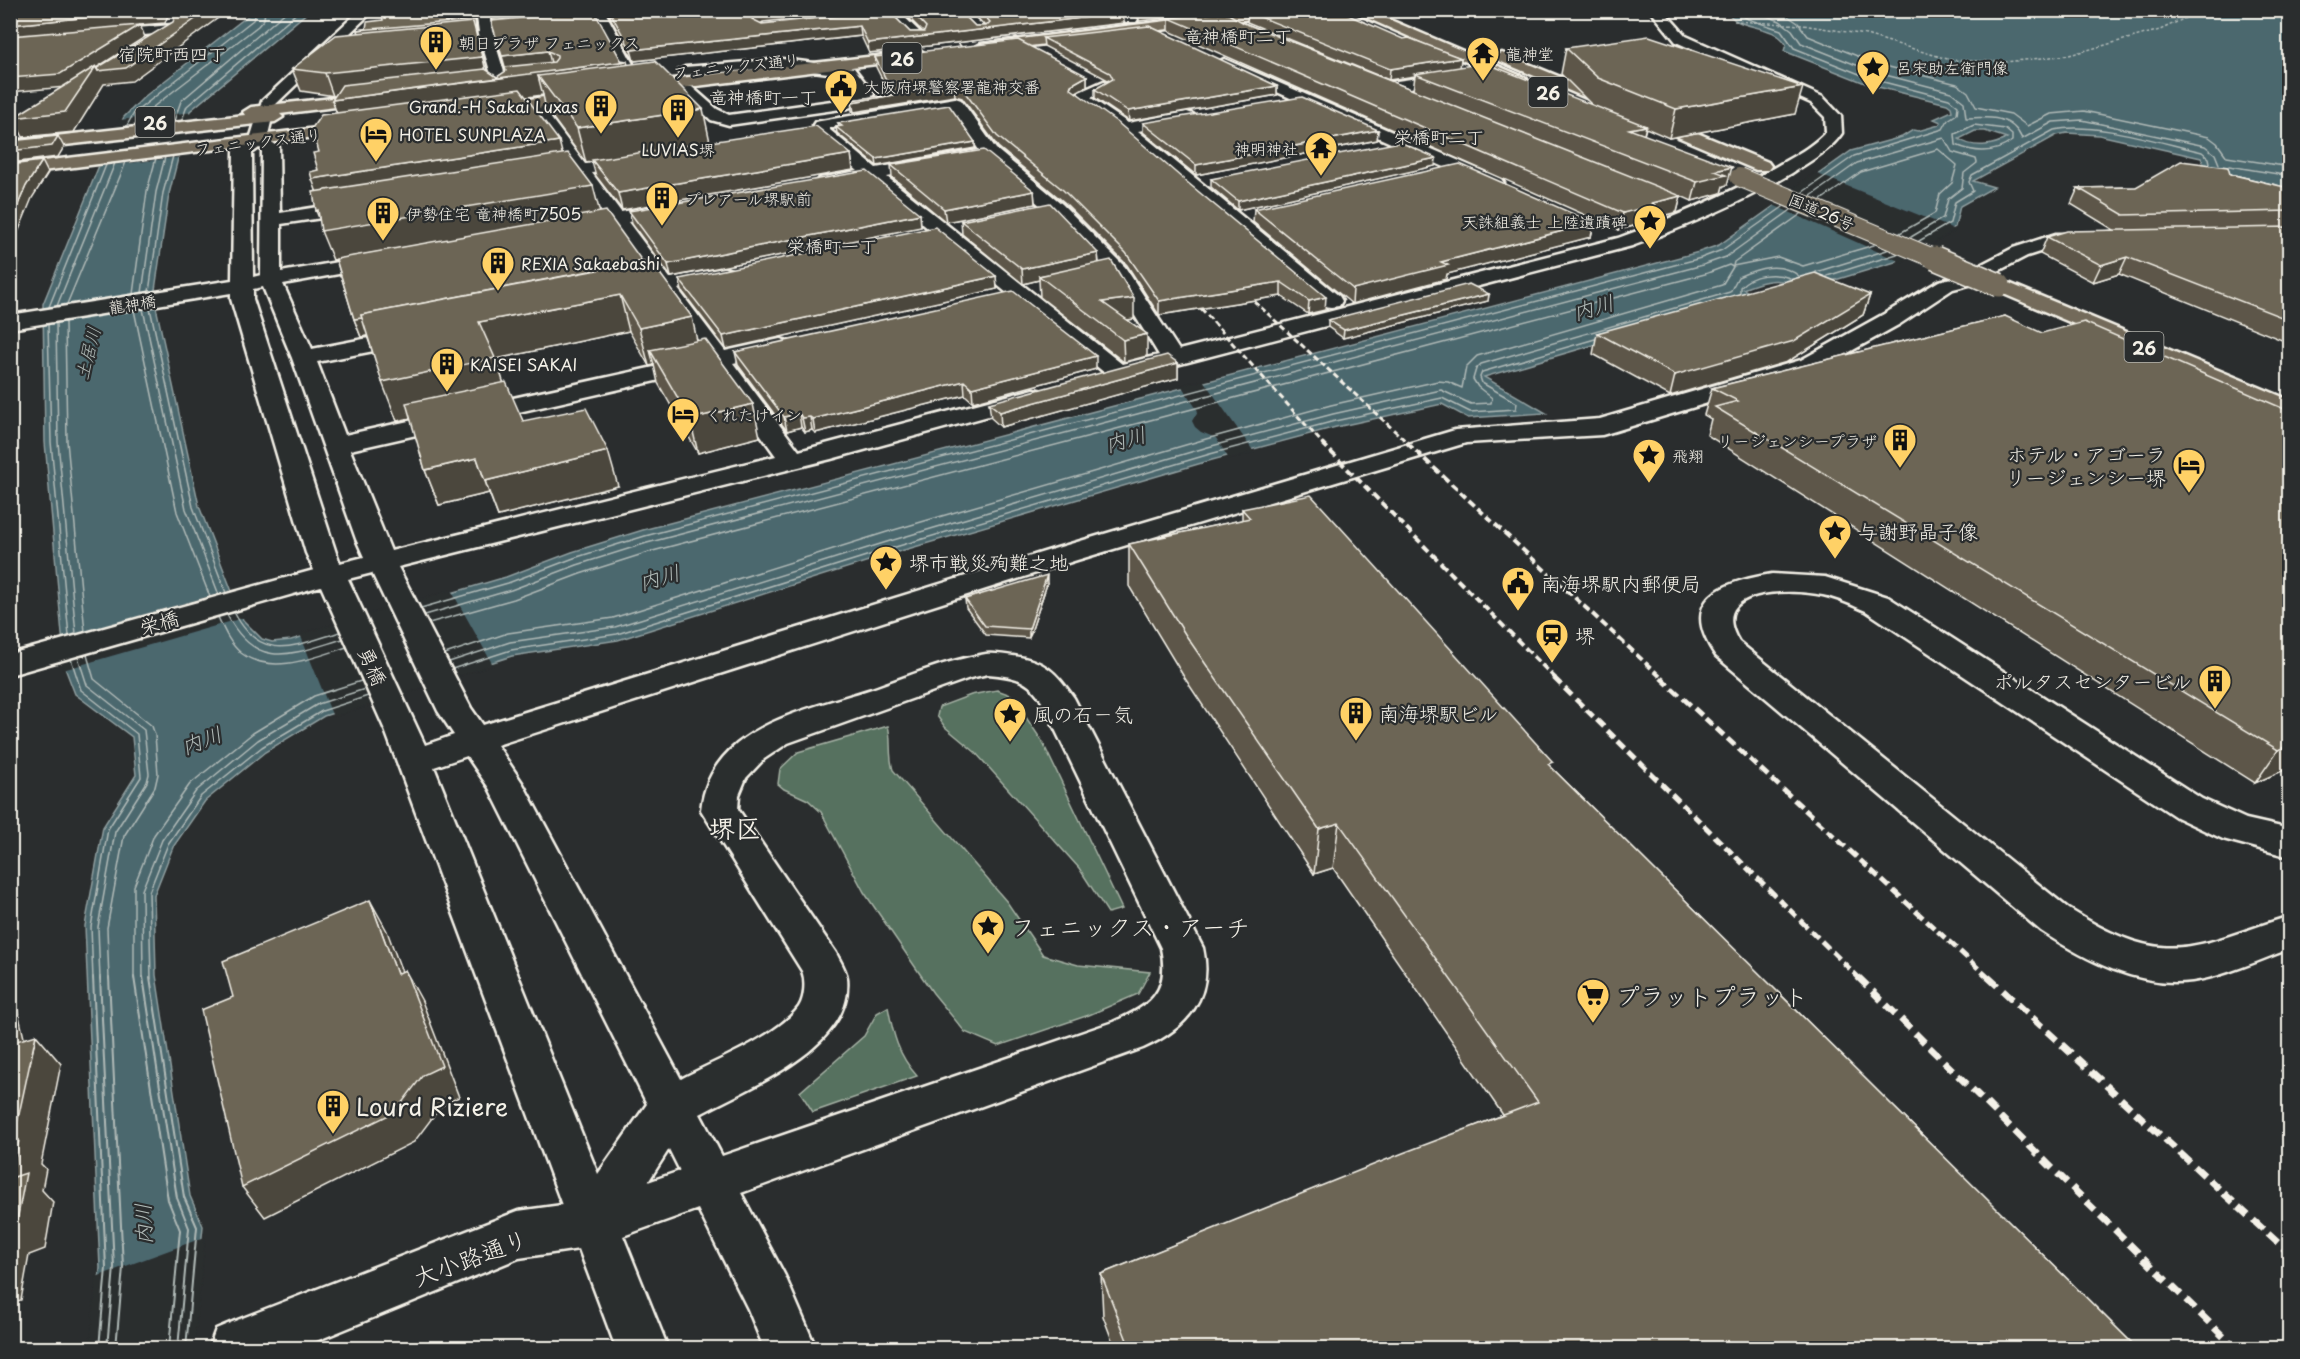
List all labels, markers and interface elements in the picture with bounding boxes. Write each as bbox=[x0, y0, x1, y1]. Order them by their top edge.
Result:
district label: 竜神橋町二丁 bbox=[1184, 22, 1292, 49]
building icon: 朝日プラザ フェニックス bbox=[418, 24, 454, 71]
place label: 朝日プラザ フェニックス bbox=[459, 30, 640, 54]
temple icon: 龍神堂 bbox=[1465, 35, 1501, 82]
district label: 宿院町西四丁 bbox=[118, 40, 226, 67]
place label: 龍神堂 bbox=[1506, 41, 1554, 65]
road number: 26 bbox=[882, 43, 922, 73]
street label: フェニックス通り bbox=[671, 46, 801, 84]
place icon: 呂宋助左衛門像 bbox=[1855, 49, 1891, 96]
place label: 呂宋助左衛門像 bbox=[1896, 55, 2008, 79]
public building icon: 大阪府堺警察署龍神交番 bbox=[823, 68, 859, 115]
place label: 大阪府堺警察署龍神交番 bbox=[864, 74, 1040, 98]
road number: 26 bbox=[1528, 77, 1568, 107]
district label: 竜神橋町一丁 bbox=[709, 83, 817, 110]
building icon: Grand.-H Sakai Luxas bbox=[583, 88, 619, 135]
building icon: LUVIAS堺 bbox=[660, 92, 696, 139]
place label: Grand.-H Sakai Luxas bbox=[409, 94, 578, 118]
road number: 26 bbox=[136, 107, 174, 137]
hotel icon: HOTEL SUNPLAZA bbox=[358, 116, 394, 163]
street label: フェニックス通り bbox=[193, 121, 323, 161]
place label: HOTEL SUNPLAZA bbox=[399, 122, 546, 146]
district label: 栄橋町二丁 bbox=[1394, 123, 1484, 150]
temple icon: 神明神社 bbox=[1303, 130, 1339, 177]
place label: 神明神社 bbox=[1234, 136, 1298, 160]
place label: LUVIAS堺 bbox=[641, 137, 715, 161]
building icon: プレアール堺駅前 bbox=[644, 180, 680, 227]
place label: プレアール堺駅前 bbox=[685, 186, 811, 210]
street label: 国道26号 bbox=[1785, 186, 1859, 236]
building icon: 伊勢住宅 竜神橋町7505 bbox=[365, 195, 401, 242]
place label: 伊勢住宅 竜神橋町7505 bbox=[406, 201, 581, 225]
place icon: 天誅組義士 上陸遺蹟碑 bbox=[1632, 203, 1668, 250]
place label: 天誅組義士 上陸遺蹟碑 bbox=[1462, 209, 1627, 233]
district label: 栄橋町一丁 bbox=[787, 232, 877, 259]
building icon: REXIA Sakaebashi bbox=[480, 245, 516, 292]
place label: REXIA Sakaebashi bbox=[521, 251, 660, 275]
water label: 内川 bbox=[1568, 285, 1618, 327]
street label: 龍神橋 bbox=[106, 287, 158, 319]
water label: 土居川 bbox=[67, 324, 107, 382]
road number: 26 bbox=[2124, 332, 2164, 362]
building icon: KAISEI SAKAI bbox=[429, 346, 465, 393]
place label: KAISEI SAKAI bbox=[470, 352, 578, 376]
hotel icon: くれたけイン bbox=[665, 396, 701, 443]
place label: くれたけイン bbox=[706, 402, 802, 426]
water label: 内川 bbox=[1100, 417, 1150, 459]
building icon: リージェンシープラザ bbox=[1882, 422, 1918, 469]
place label: リージェンシープラザ bbox=[1717, 428, 1877, 452]
place icon: 飛翔 bbox=[1631, 437, 1667, 484]
place label: ホテル・アゴーラ リージェンシー堺 bbox=[2006, 439, 2166, 492]
place label: 飛翔 bbox=[1672, 443, 1704, 467]
hotel icon: ホテル・アゴーラ リージェンシー堺 bbox=[2171, 447, 2207, 494]
place icon: 与謝野晶子像 bbox=[1817, 513, 1853, 560]
place label: 与謝野晶子像 bbox=[1858, 516, 1978, 546]
place icon: 堺市戦災殉難之地 bbox=[868, 544, 904, 591]
place label: 堺市戦災殉難之地 bbox=[909, 547, 1069, 577]
water label: 内川 bbox=[634, 555, 684, 597]
public building icon: 南海堺駅内郵便局 bbox=[1500, 565, 1536, 612]
place label: 南海堺駅内郵便局 bbox=[1541, 568, 1701, 598]
street label: 栄橋 bbox=[136, 602, 182, 642]
station icon: 堺 bbox=[1534, 617, 1570, 664]
place label: 堺 bbox=[1575, 620, 1595, 650]
street label: 勇橋 bbox=[351, 642, 395, 690]
building icon: ポルタスセンタービル bbox=[2197, 663, 2233, 710]
place label: ポルタスセンタービル bbox=[1994, 666, 2192, 696]
building icon: 南海堺駅ビル bbox=[1338, 695, 1374, 742]
place icon: 風の石－気 bbox=[992, 696, 1028, 743]
place label: 南海堺駅ビル bbox=[1379, 698, 1499, 728]
place label: 風の石－気 bbox=[1033, 699, 1133, 729]
water label: 内川 bbox=[176, 717, 226, 761]
district label: 堺区 bbox=[709, 808, 761, 847]
place icon: フェニックス・アーチ bbox=[970, 908, 1006, 955]
place label: フェニックス・アーチ bbox=[1011, 908, 1250, 944]
supermarket icon: プラットプラット bbox=[1575, 977, 1611, 1024]
place label: プラットプラット bbox=[1616, 977, 1808, 1013]
building icon: Lourd Riziere bbox=[315, 1088, 351, 1135]
place label: Lourd Riziere bbox=[356, 1088, 508, 1124]
water label: 内川 bbox=[125, 1202, 159, 1246]
street label: 大小路通り bbox=[407, 1220, 533, 1294]

